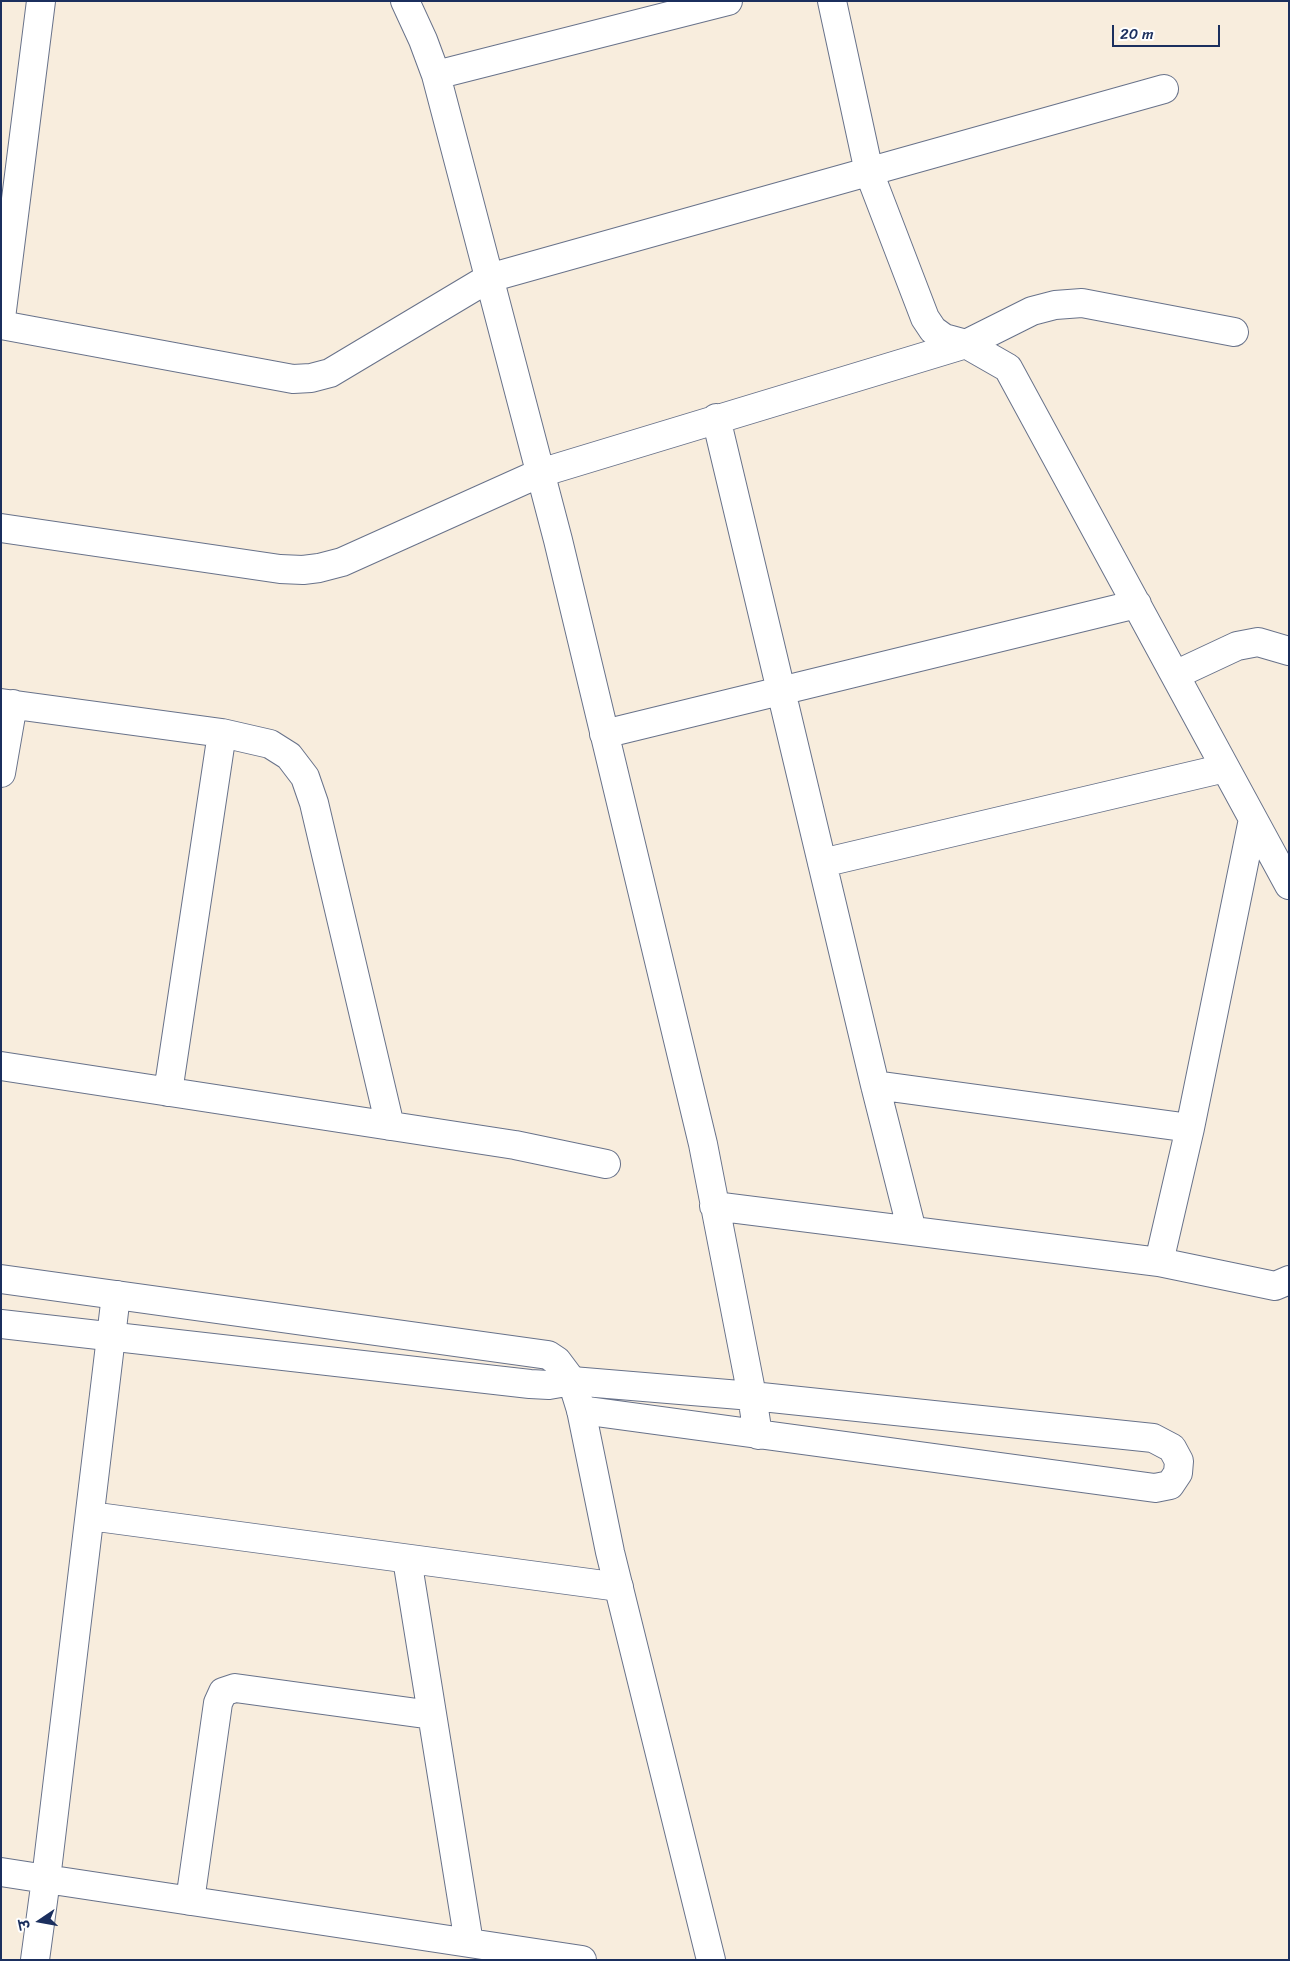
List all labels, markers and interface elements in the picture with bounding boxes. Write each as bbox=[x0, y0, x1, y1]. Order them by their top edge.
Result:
scale bar bbox=[1115, 15, 1222, 47]
text: 20 m bbox=[1120, 21, 1154, 47]
north arrow bbox=[15, 1896, 65, 1946]
text: उ bbox=[12, 1917, 38, 1931]

